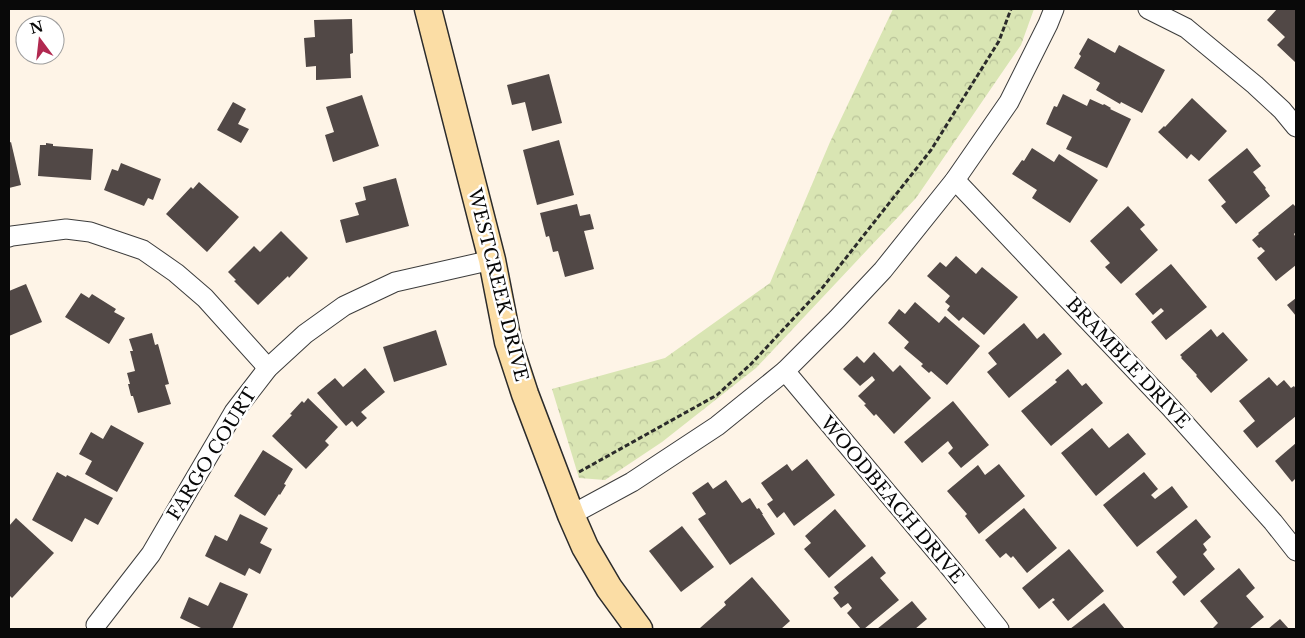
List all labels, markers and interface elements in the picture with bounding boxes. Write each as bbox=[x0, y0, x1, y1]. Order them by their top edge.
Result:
north arrow bbox=[15, 15, 65, 65]
text: N bbox=[28, 17, 45, 38]
street label: WESTCREEK DRIVE bbox=[463, 185, 533, 384]
street label: BRAMBLE DRIVE bbox=[1062, 293, 1194, 433]
street label: FARGO COURT bbox=[163, 383, 262, 524]
street label: WOODBEACH DRIVE bbox=[815, 411, 968, 588]

